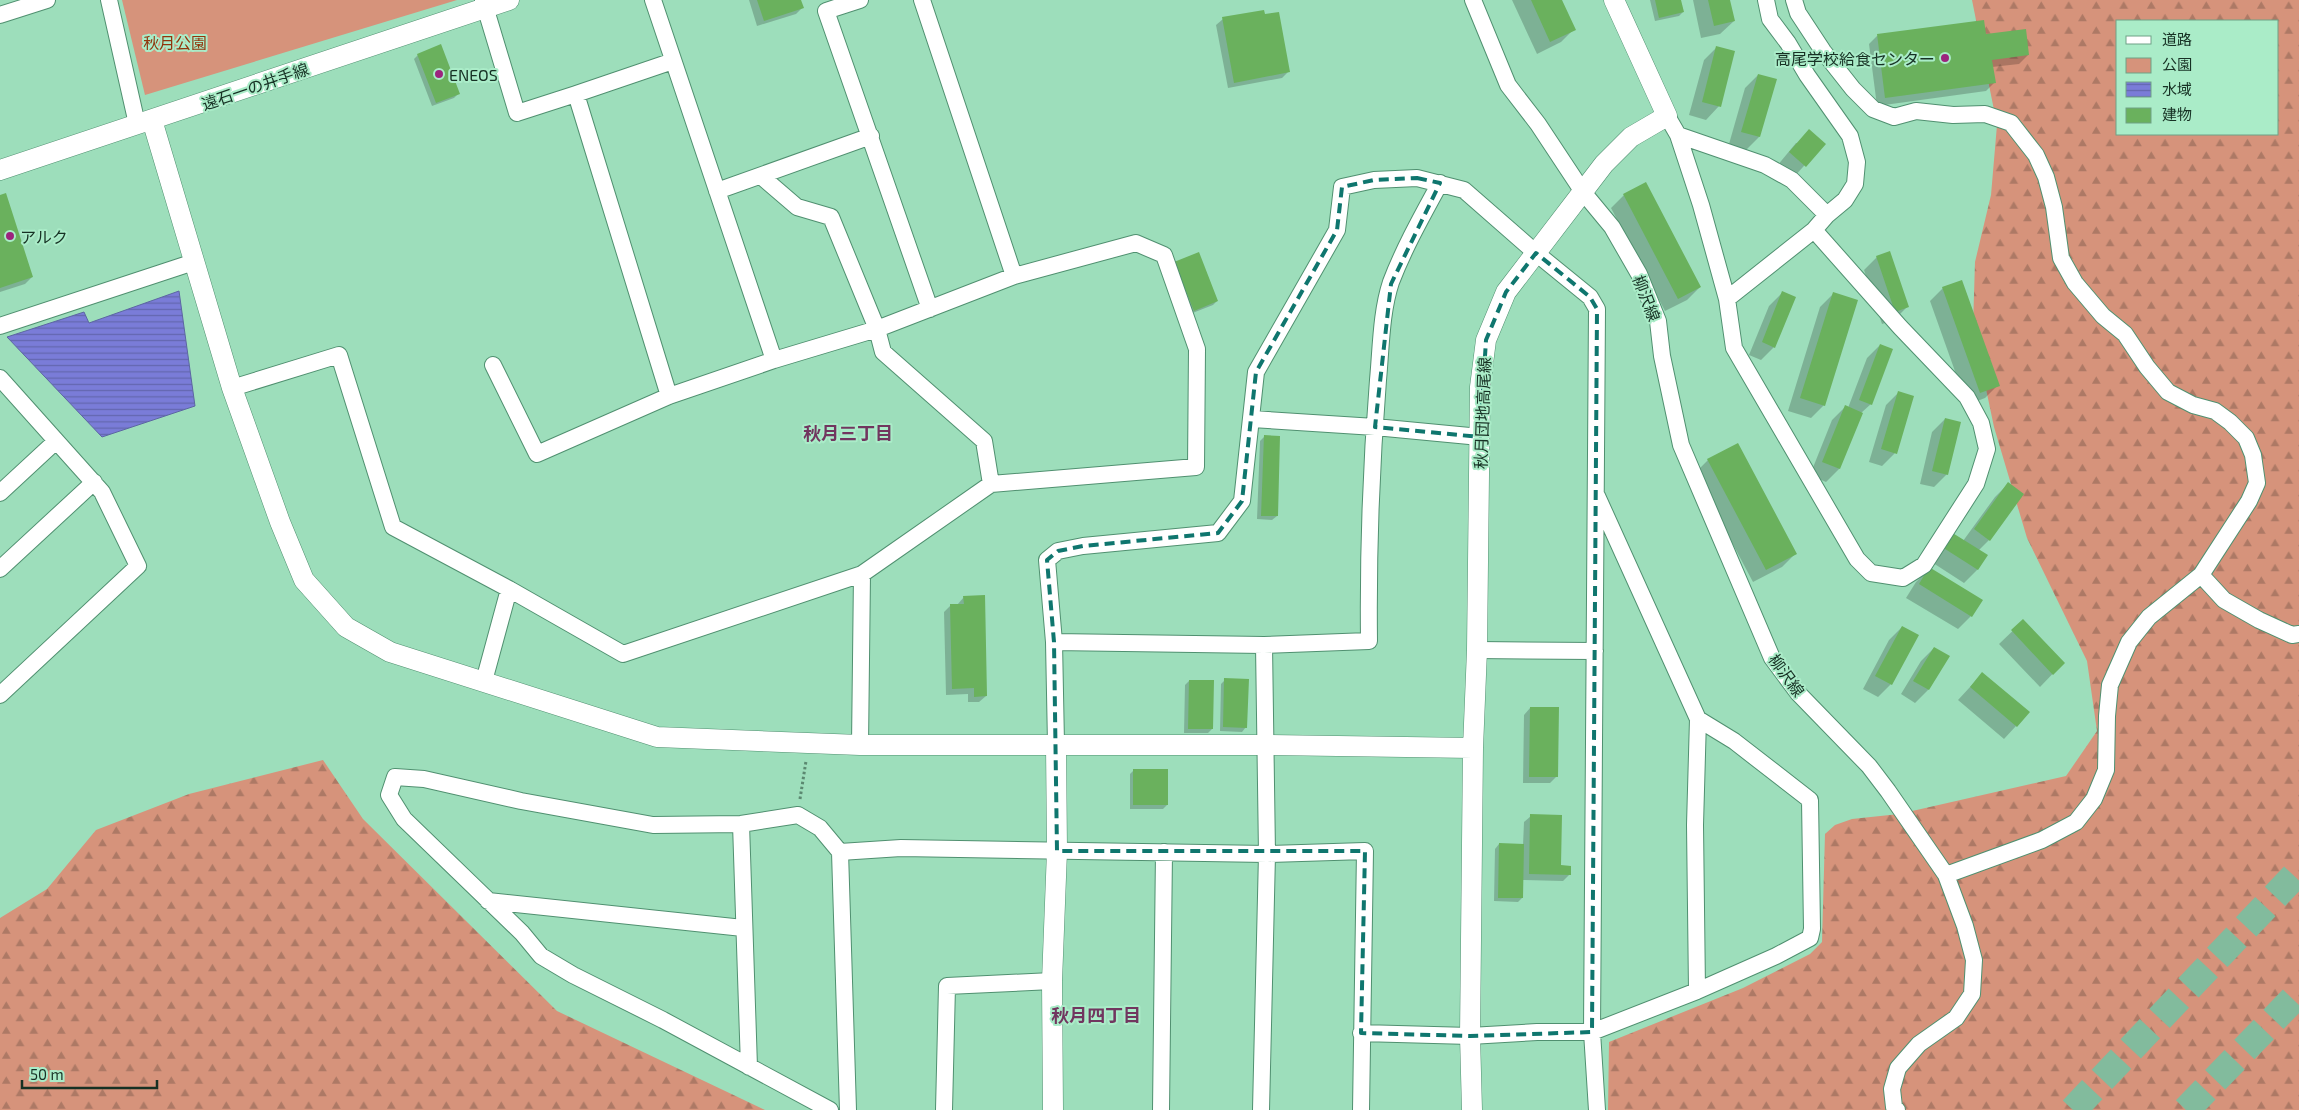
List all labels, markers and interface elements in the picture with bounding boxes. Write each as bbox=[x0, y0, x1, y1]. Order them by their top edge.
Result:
legend bbox=[2116, 20, 2279, 135]
text: 道路 bbox=[2162, 30, 2192, 48]
park label: 秋月公園 bbox=[143, 33, 207, 52]
place label: 高尾学校給食センター bbox=[1775, 49, 1935, 68]
marker: 高尾学校給食センター bbox=[1939, 52, 1951, 64]
text: 公園 bbox=[2162, 55, 2192, 73]
street label: 遠石一の井手線 bbox=[199, 59, 311, 113]
place label: ENEOS bbox=[449, 65, 498, 84]
marker: ENEOS bbox=[433, 68, 445, 80]
text: 水域 bbox=[2162, 80, 2192, 98]
text: 建物 bbox=[2162, 105, 2192, 123]
place label: アルク bbox=[20, 227, 68, 246]
marker: アルク bbox=[4, 230, 16, 242]
street label: 柳沢線 bbox=[1630, 272, 1664, 324]
street label: 秋月団地高尾線 bbox=[1471, 357, 1493, 469]
district label: 秋月三丁目 bbox=[803, 422, 893, 444]
street label: 柳沢線 bbox=[1765, 650, 1809, 700]
district label: 秋月四丁目 bbox=[1051, 1004, 1141, 1026]
scale bar bbox=[22, 1058, 158, 1090]
text: 50 m bbox=[30, 1065, 64, 1083]

